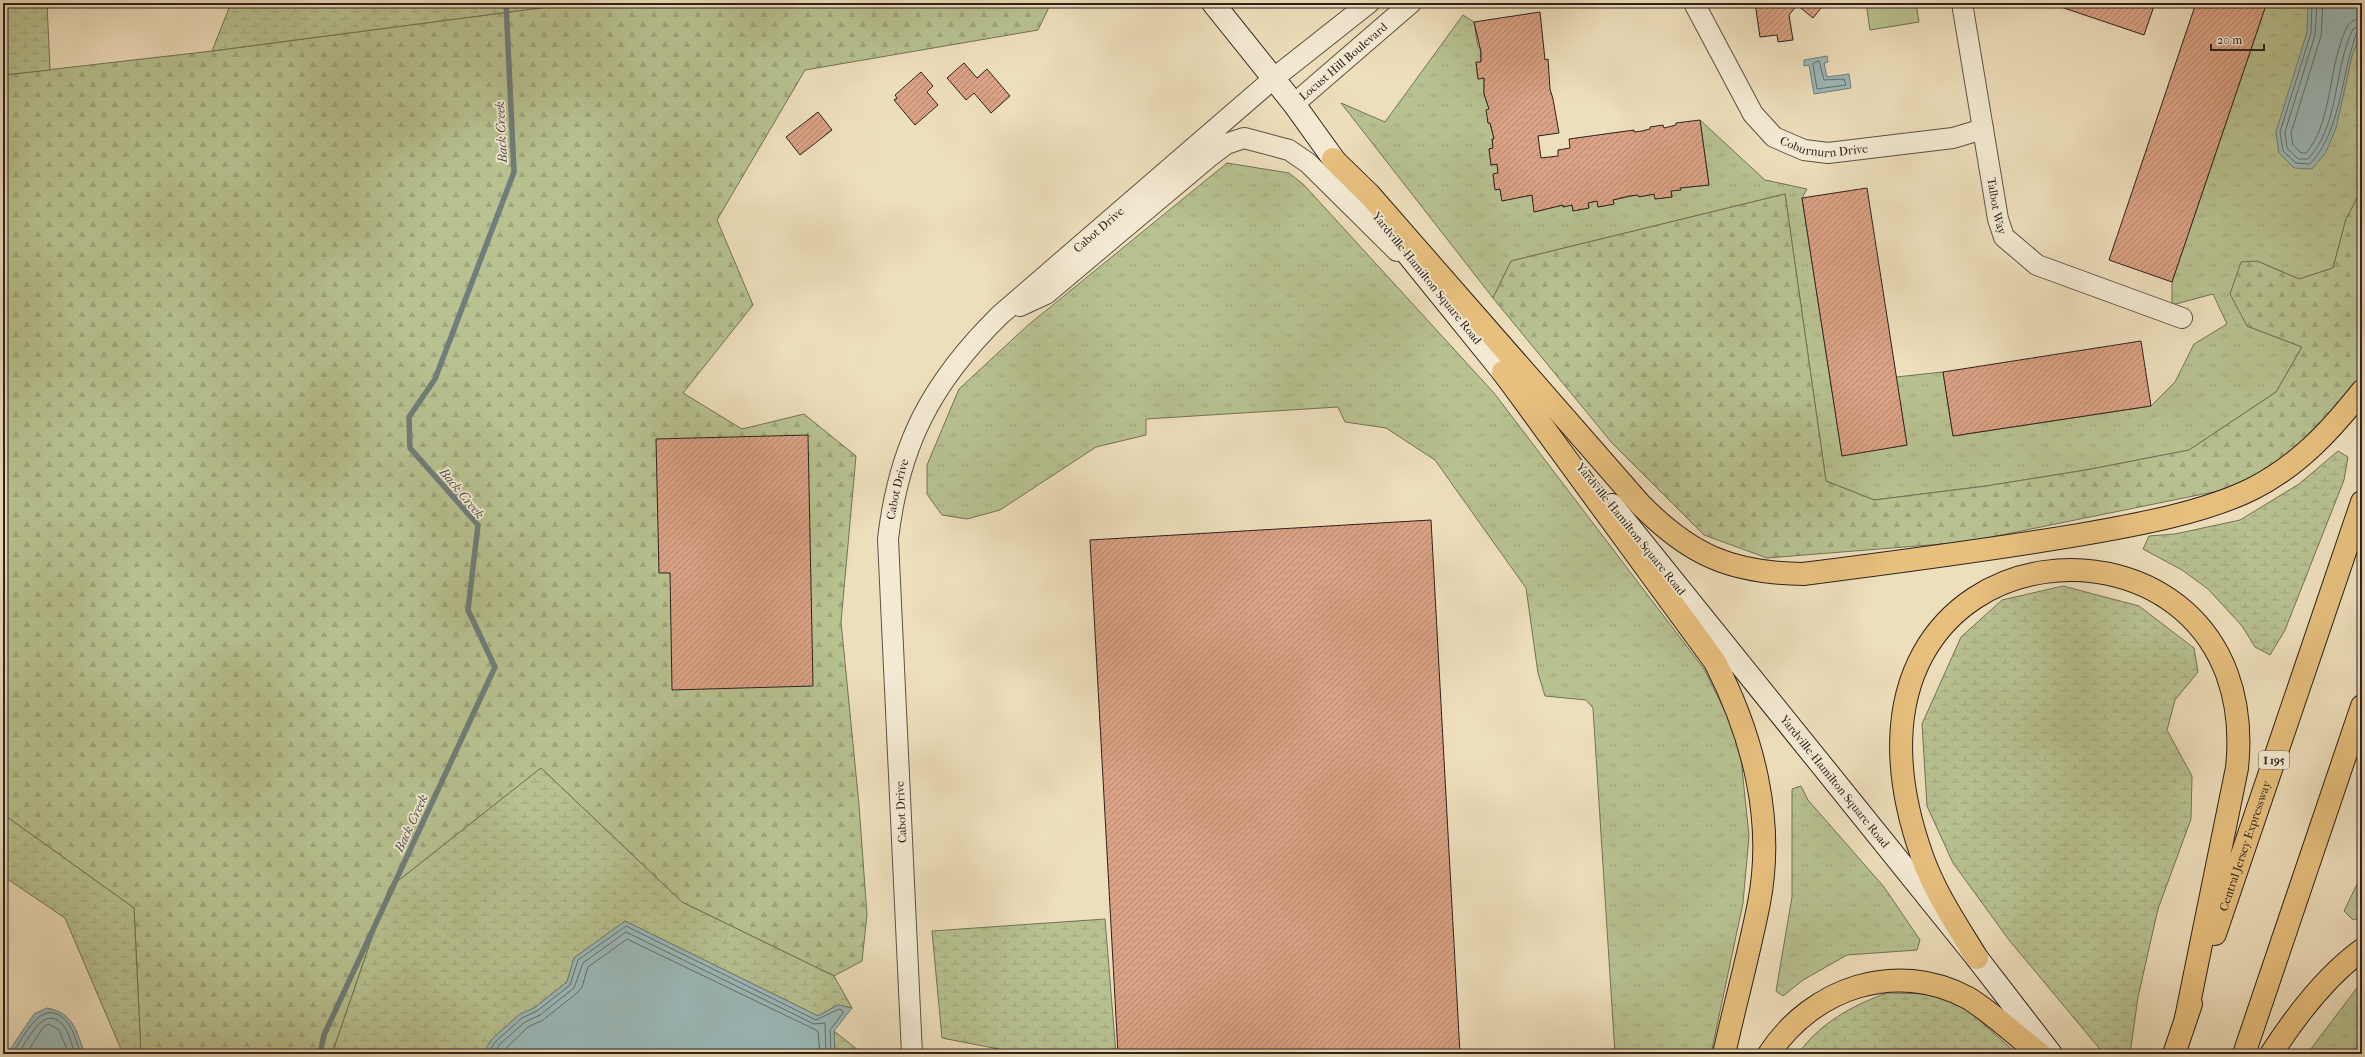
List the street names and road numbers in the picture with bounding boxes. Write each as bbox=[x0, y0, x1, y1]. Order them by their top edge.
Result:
street label: Locust Hill Boulevard bbox=[1296, 19, 1390, 103]
street label: Coburnurn Drive bbox=[1778, 133, 1869, 160]
street label: Talbot Way bbox=[1984, 177, 2010, 237]
street label: Cabot Drive bbox=[1070, 204, 1127, 255]
street label: Yardville-Hamilton Square Road bbox=[1369, 208, 1485, 347]
street label: Cabot Drive bbox=[884, 457, 912, 521]
street label: Yardville-Hamilton Square Road bbox=[1573, 459, 1689, 598]
street label: Yardville-Hamilton Square Road bbox=[1777, 712, 1893, 851]
road number: I 195 bbox=[2259, 751, 2289, 769]
street label: Central Jersey Expressway bbox=[2216, 778, 2274, 913]
street label: Cabot Drive bbox=[892, 781, 910, 843]

